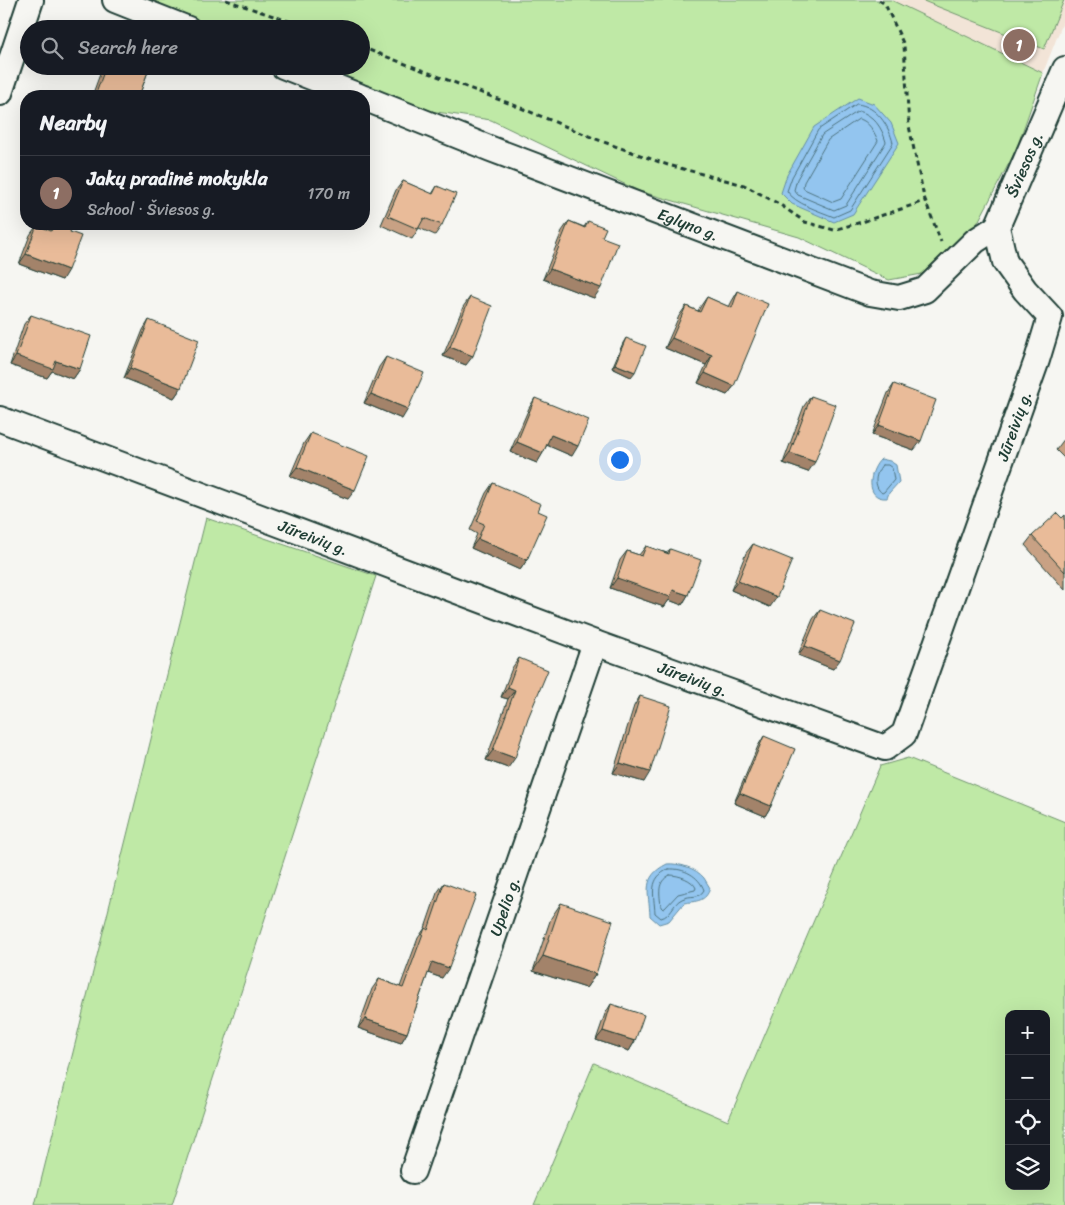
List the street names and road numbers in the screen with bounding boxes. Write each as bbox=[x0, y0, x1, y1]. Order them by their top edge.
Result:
street label: Šviesos g. bbox=[997, 127, 1051, 202]
street label: Eglyno g. bbox=[653, 200, 723, 249]
street label: Jūreivių g. bbox=[988, 387, 1040, 466]
street label: Jūreivių g. bbox=[273, 511, 353, 564]
street label: Jūreivių g. bbox=[653, 653, 732, 705]
street label: Upelio g. bbox=[481, 873, 528, 940]

